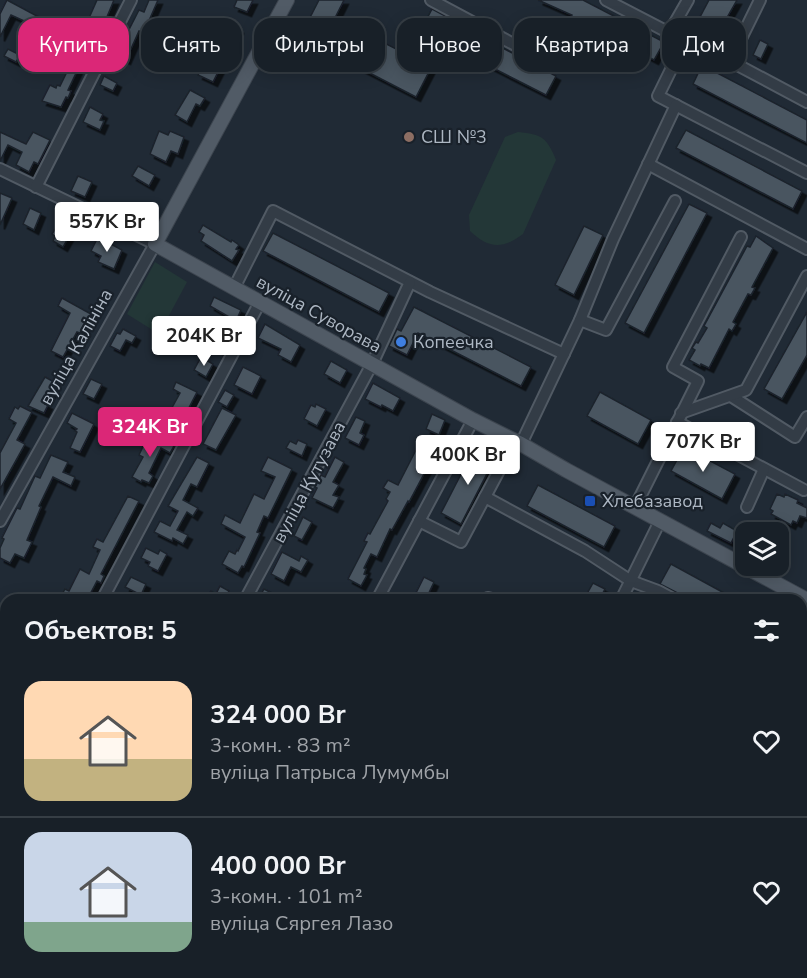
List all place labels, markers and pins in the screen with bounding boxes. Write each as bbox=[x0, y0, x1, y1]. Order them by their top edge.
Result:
place label: СШ №3 bbox=[421, 125, 487, 149]
marker: СШ №3 bbox=[402, 130, 416, 144]
pin: 557K Br bbox=[52, 202, 162, 253]
pin: 204K Br bbox=[149, 316, 259, 367]
place label: Копеечка bbox=[413, 330, 494, 354]
marker: Копеечка bbox=[394, 335, 408, 349]
pin: 324K Br bbox=[95, 407, 205, 458]
pin: 707K Br bbox=[648, 422, 758, 473]
pin: 400K Br bbox=[413, 435, 523, 486]
place label: Хлебазавод bbox=[602, 489, 703, 513]
marker: Хлебазавод bbox=[583, 494, 597, 508]

